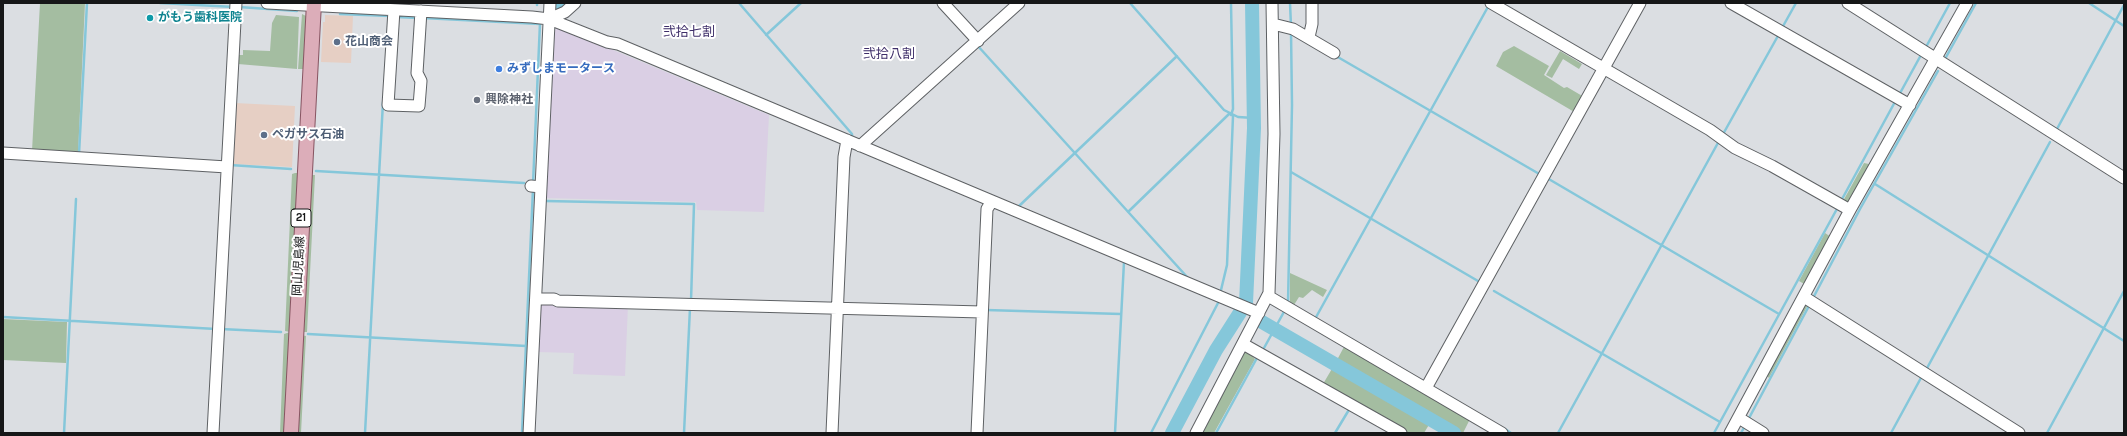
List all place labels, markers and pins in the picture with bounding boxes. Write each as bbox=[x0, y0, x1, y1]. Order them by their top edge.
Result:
place label: がもう歯科医院 bbox=[158, 11, 242, 25]
marker: がもう歯科医院 bbox=[145, 13, 155, 23]
place label: 花山商会 bbox=[345, 35, 393, 49]
marker: 花山商会 bbox=[332, 37, 342, 47]
place label: みずしまモータース bbox=[507, 62, 615, 76]
marker: みずしまモータース bbox=[494, 64, 504, 74]
place label: 興除神社 bbox=[485, 93, 533, 107]
marker: 興除神社 bbox=[472, 95, 482, 105]
place label: ペガサス石油 bbox=[272, 128, 344, 142]
marker: ペガサス石油 bbox=[259, 130, 269, 140]

